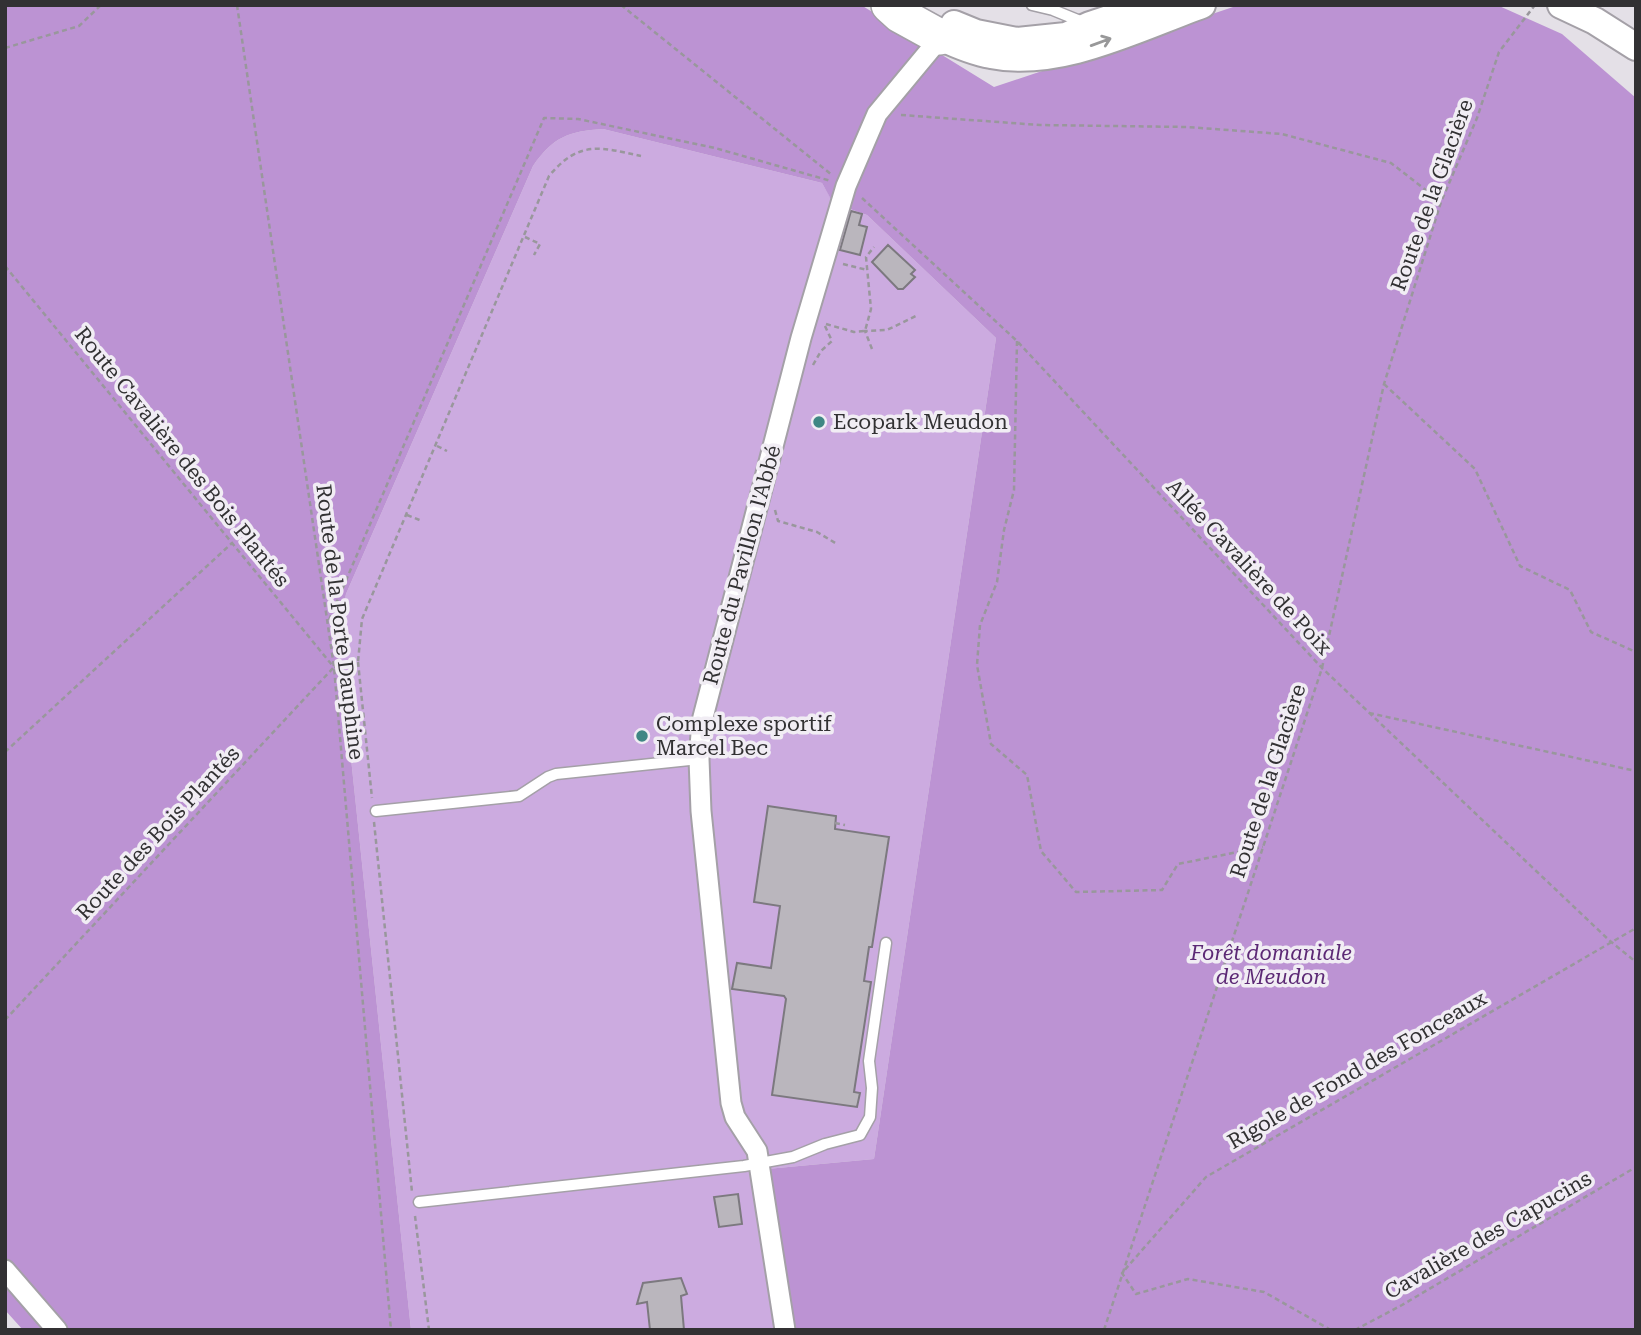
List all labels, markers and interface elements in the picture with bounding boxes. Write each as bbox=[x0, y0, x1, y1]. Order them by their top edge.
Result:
one-way arrow bbox=[1090, 35, 1112, 47]
street label: Route de la Glacière bbox=[1386, 96, 1478, 294]
street label: Route Cavalière des Bois Plantés bbox=[70, 322, 294, 592]
place label: Ecopark Meudon bbox=[833, 410, 1008, 434]
marker: Ecopark Meudon bbox=[811, 414, 827, 430]
street label: Route du Pavillon l'Abbé bbox=[698, 443, 786, 687]
street label: Allée Cavalière de Poix bbox=[1162, 474, 1336, 660]
street label: Route de la Porte Dauphine bbox=[311, 483, 369, 761]
street label: Route de la Glacière bbox=[1225, 681, 1311, 881]
place label: Complexe sportif Marcel Bec bbox=[656, 712, 832, 760]
marker: Complexe sportif Marcel Bec bbox=[634, 728, 650, 744]
street label: Route des Bois Plantés bbox=[71, 741, 245, 925]
park label: Forêt domaniale de Meudon bbox=[1189, 941, 1352, 989]
street label: Rigole de Fond des Fonceaux bbox=[1224, 986, 1490, 1154]
street label: Cavalière des Capucins bbox=[1380, 1166, 1596, 1304]

